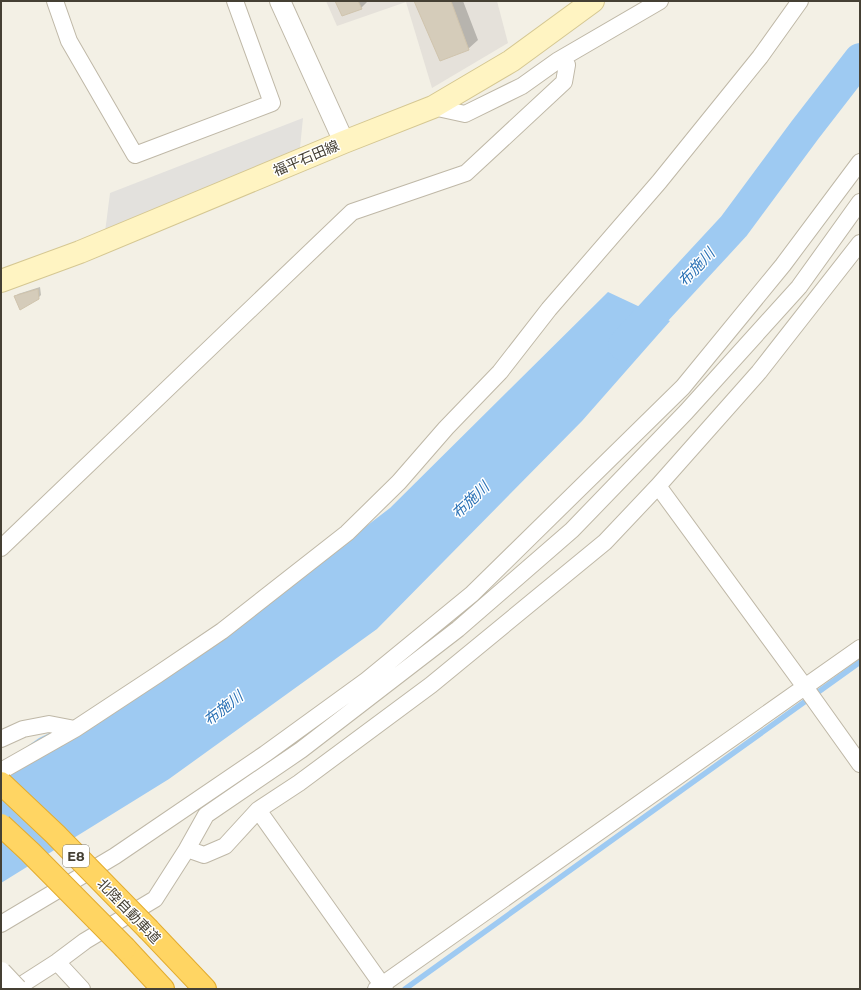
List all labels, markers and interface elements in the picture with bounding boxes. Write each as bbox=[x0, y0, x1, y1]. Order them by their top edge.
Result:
street label: 福平石田線 bbox=[270, 136, 342, 180]
water label: 布施川 bbox=[674, 243, 720, 290]
water label: 布施川 bbox=[447, 476, 494, 522]
water label: 布施川 bbox=[199, 685, 248, 729]
road number: E8 bbox=[63, 845, 89, 867]
street label: 北陸自動車道 bbox=[93, 875, 165, 947]

